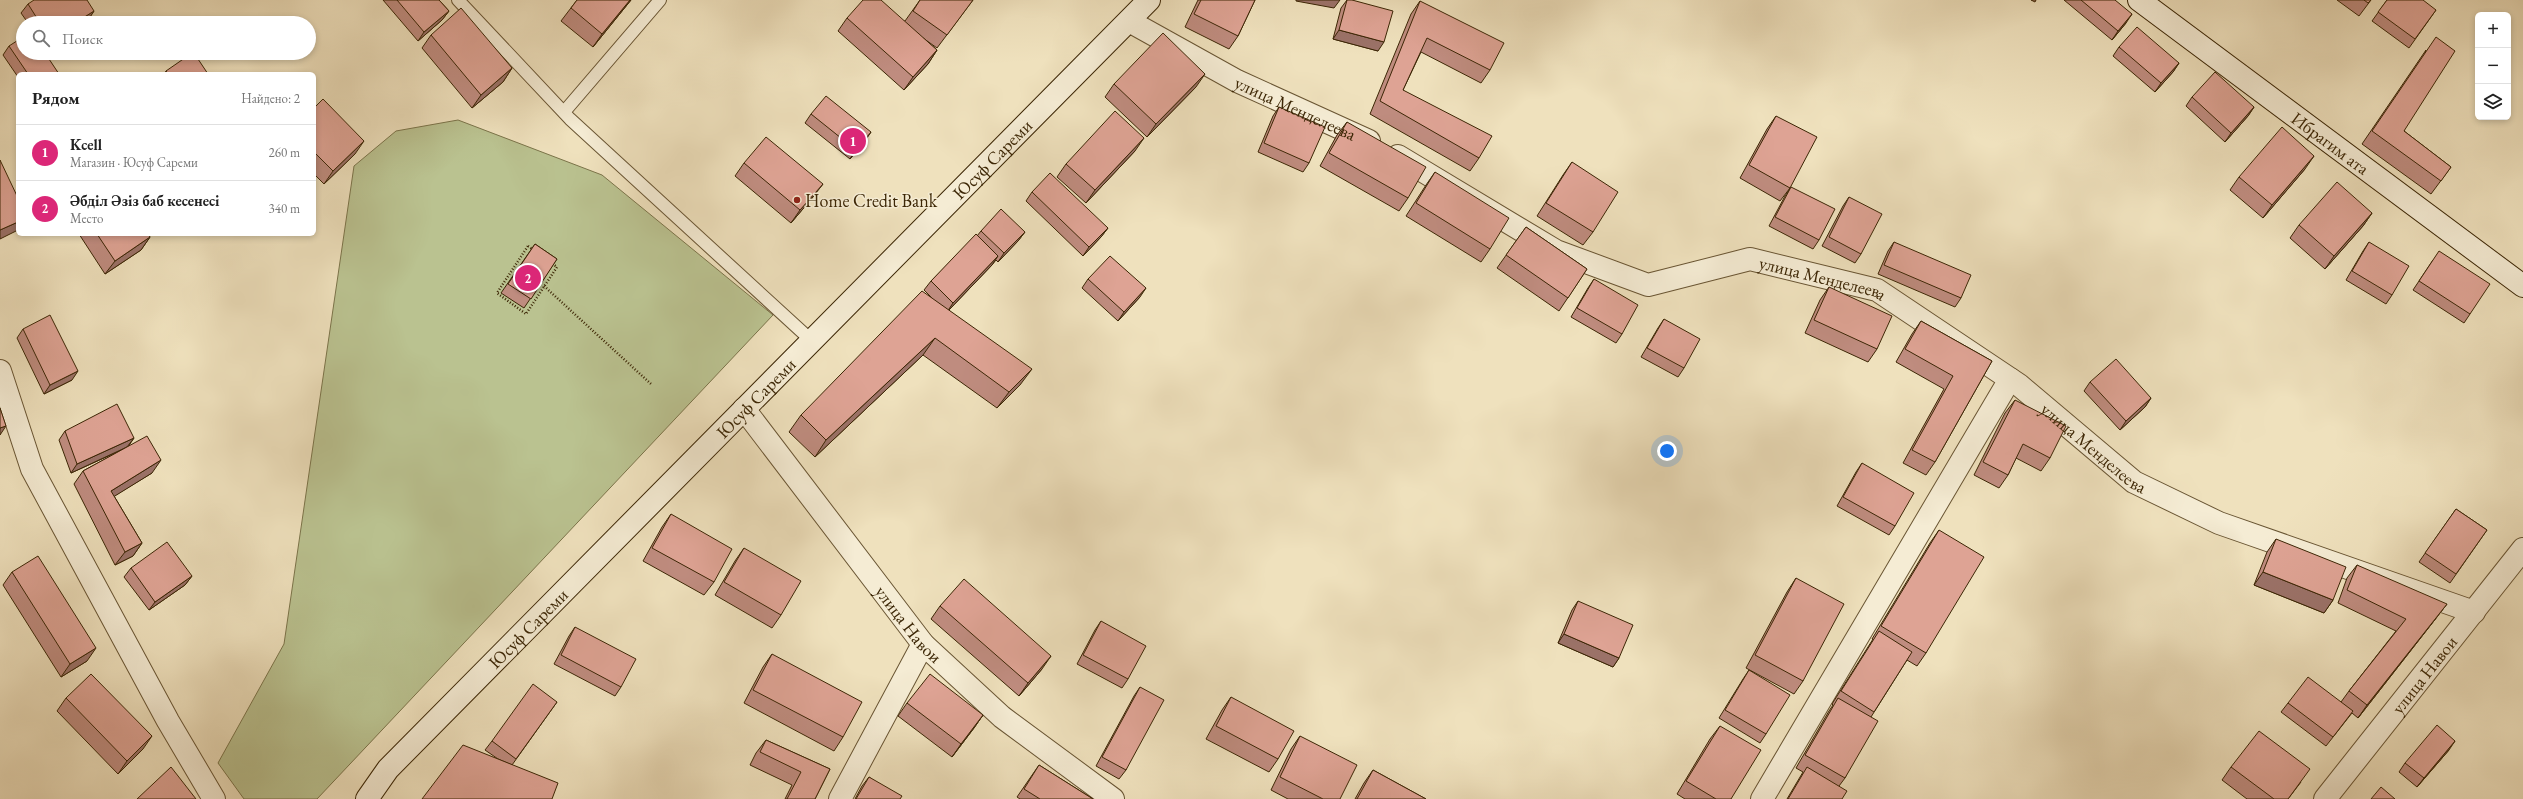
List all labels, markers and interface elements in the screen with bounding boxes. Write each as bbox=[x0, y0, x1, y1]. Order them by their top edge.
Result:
map controls bbox=[2475, 12, 2511, 120]
button: + bbox=[2475, 12, 2511, 48]
search box bbox=[16, 16, 316, 60]
icon: search bbox=[30, 27, 52, 49]
text: Поиск bbox=[62, 29, 103, 48]
button: − bbox=[2475, 48, 2511, 84]
street label: улица Менделеева bbox=[1231, 70, 1361, 145]
button: layers bbox=[2475, 84, 2511, 120]
text: Рядом bbox=[32, 87, 80, 109]
text: Найдено: 2 bbox=[241, 90, 300, 107]
street label: Ибрагим ата bbox=[2287, 106, 2375, 180]
street label: Юсуф Сареми bbox=[947, 113, 1037, 204]
pin: 1 bbox=[840, 126, 866, 156]
text: Kcell bbox=[70, 135, 102, 154]
text: 1 bbox=[42, 144, 48, 161]
text: 260 m bbox=[269, 144, 300, 161]
text: Магазин · Юсуф Сареми bbox=[70, 154, 198, 171]
place label: Home Credit Bank bbox=[805, 189, 938, 212]
text: Әбділ Әзіз баб кесенесі bbox=[70, 191, 220, 210]
marker: Home Credit Bank bbox=[792, 195, 802, 205]
text: 2 bbox=[42, 200, 48, 217]
text: 340 m bbox=[269, 200, 300, 217]
text: Место bbox=[70, 210, 103, 227]
street label: улица Менделеева bbox=[1757, 250, 1892, 305]
pin: 2 bbox=[515, 263, 541, 293]
street label: Юсуф Сареми bbox=[711, 352, 801, 443]
street label: улица Менделеева bbox=[2036, 397, 2151, 498]
your location bbox=[1657, 441, 1677, 461]
street label: улица Навои bbox=[871, 580, 948, 668]
street label: Юсуф Сареми bbox=[483, 583, 573, 673]
street label: улица Навои bbox=[2386, 630, 2462, 718]

